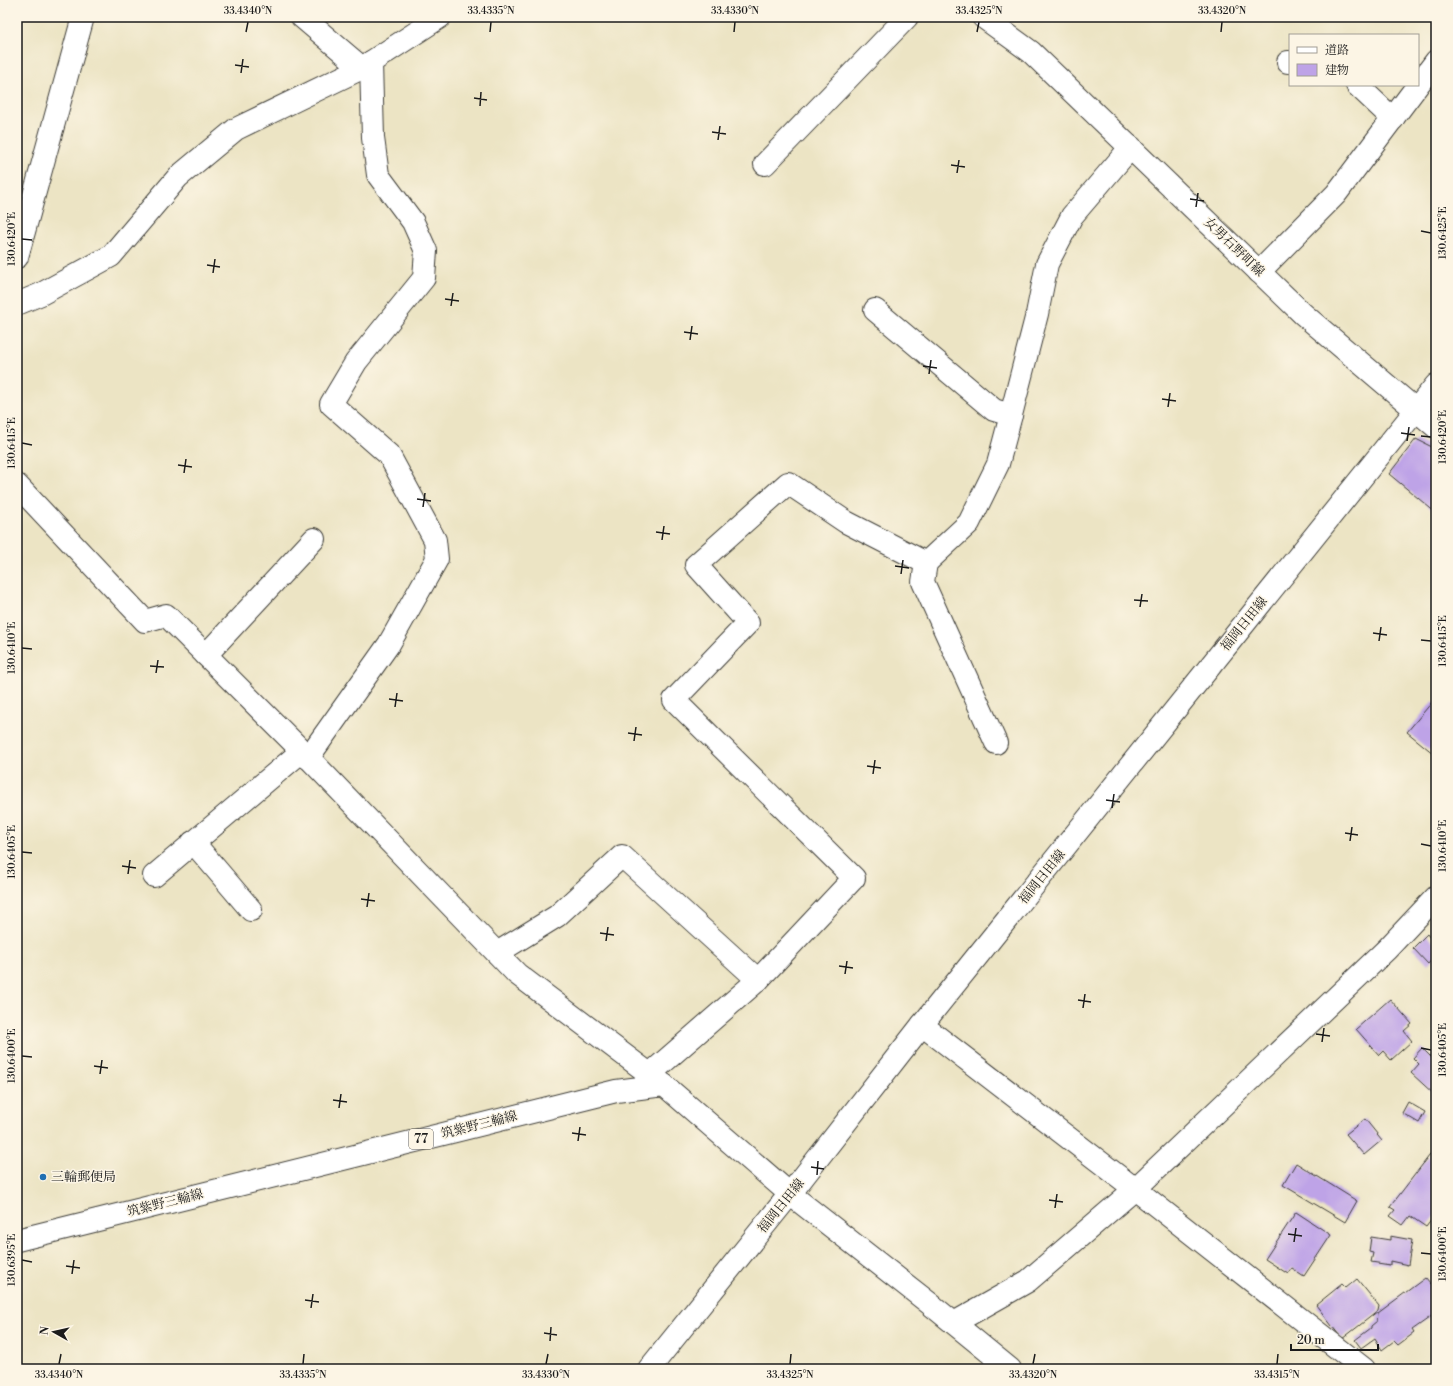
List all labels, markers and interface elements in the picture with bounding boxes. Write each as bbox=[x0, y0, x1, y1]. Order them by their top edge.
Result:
text: 33.4340°N bbox=[224, 5, 273, 17]
text: 33.4335°N bbox=[468, 5, 515, 17]
text: 33.4330°N bbox=[711, 5, 760, 17]
text: 33.4325°N bbox=[955, 5, 1003, 17]
text: 33.4320°N bbox=[1198, 5, 1247, 17]
legend bbox=[1289, 34, 1419, 86]
text: 道路 bbox=[1325, 43, 1349, 58]
text: 建物 bbox=[1325, 63, 1349, 78]
text: 130.6425°E bbox=[1437, 207, 1449, 259]
text: 130.6420°E bbox=[6, 212, 18, 266]
street label: 女男石野町線 bbox=[1200, 214, 1268, 280]
text: 130.6420°E bbox=[1437, 410, 1449, 464]
text: 130.6415°E bbox=[6, 417, 18, 469]
street label: 福岡日田線 bbox=[1217, 594, 1271, 654]
text: 130.6415°E bbox=[1437, 615, 1449, 667]
text: 130.6410°E bbox=[6, 622, 18, 674]
text: 130.6410°E bbox=[1437, 820, 1449, 872]
text: 130.6405°E bbox=[6, 825, 18, 879]
street label: 福岡日田線 bbox=[1015, 847, 1069, 907]
text: 130.6405°E bbox=[1437, 1023, 1449, 1077]
text: 130.6400°E bbox=[6, 1029, 18, 1083]
street label: 筑紫野三輪線 bbox=[439, 1108, 519, 1142]
road number: 77 bbox=[409, 1129, 433, 1149]
place label: 三輪郵便局 bbox=[51, 1169, 116, 1185]
marker: 三輪郵便局 bbox=[38, 1172, 48, 1182]
street label: 福岡日田線 bbox=[754, 1176, 808, 1236]
street label: 筑紫野三輪線 bbox=[125, 1186, 205, 1220]
text: 130.6400°E bbox=[1437, 1227, 1449, 1281]
text: 130.6395°E bbox=[6, 1234, 18, 1286]
north arrow bbox=[34, 1312, 74, 1352]
text: N bbox=[38, 1325, 53, 1336]
scale bar bbox=[1291, 1326, 1378, 1352]
text: 20 m bbox=[1297, 1333, 1325, 1348]
text: 33.4340°N bbox=[35, 1369, 84, 1381]
text: 33.4335°N bbox=[280, 1369, 327, 1381]
text: 33.4330°N bbox=[522, 1369, 571, 1381]
text: 33.4325°N bbox=[766, 1369, 814, 1381]
text: 33.4320°N bbox=[1009, 1369, 1058, 1381]
text: 33.4315°N bbox=[1254, 1369, 1300, 1381]

